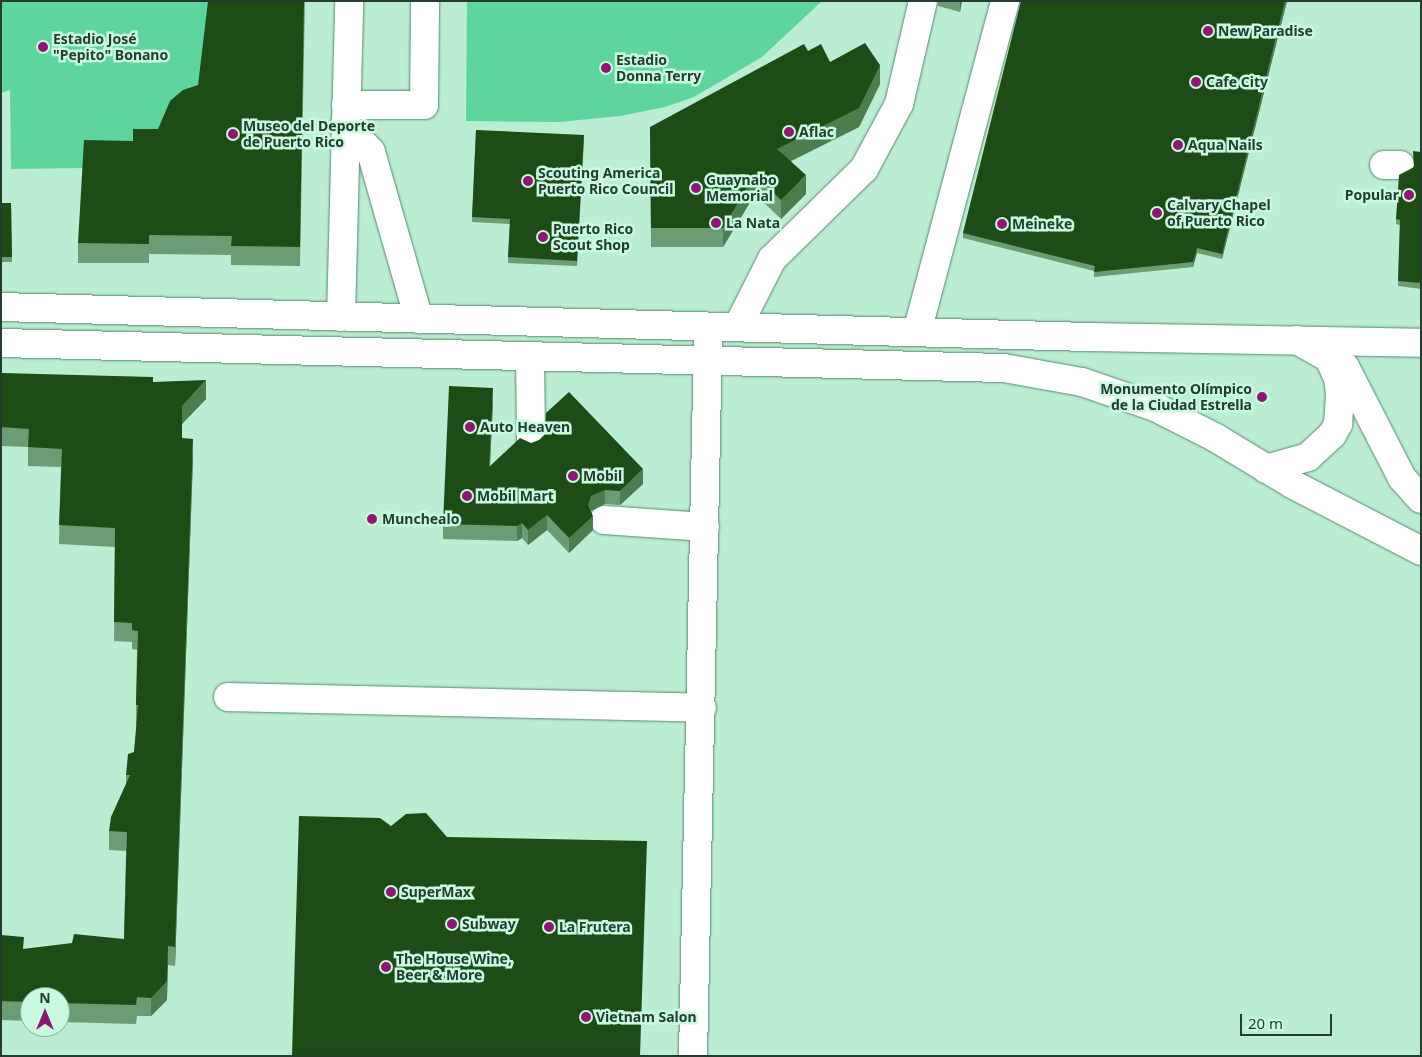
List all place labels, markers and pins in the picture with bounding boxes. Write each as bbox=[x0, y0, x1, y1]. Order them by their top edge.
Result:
place label: New Paradise bbox=[1218, 23, 1313, 39]
marker: New Paradise bbox=[1202, 25, 1214, 37]
place label: Estadio José "Pepito" Bonano bbox=[53, 31, 168, 64]
marker: Estadio José "Pepito" Bonano bbox=[37, 41, 49, 53]
place label: Estadio Donna Terry bbox=[616, 52, 701, 84]
marker: Estadio Donna Terry bbox=[600, 62, 612, 74]
place label: Cafe City bbox=[1206, 74, 1268, 90]
marker: Cafe City bbox=[1190, 76, 1202, 88]
place label: Museo del Deporte de Puerto Rico bbox=[243, 118, 375, 150]
place label: Aflac bbox=[799, 124, 834, 140]
marker: Aflac bbox=[783, 126, 795, 138]
marker: Museo del Deporte de Puerto Rico bbox=[227, 128, 239, 140]
place label: Aqua Nails bbox=[1188, 137, 1263, 153]
marker: Aqua Nails bbox=[1172, 139, 1184, 151]
place label: Scouting America Puerto Rico Council bbox=[538, 165, 673, 198]
place label: Guaynabo Memorial bbox=[706, 172, 777, 204]
marker: Scouting America Puerto Rico Council bbox=[522, 175, 534, 187]
marker: Guaynabo Memorial bbox=[690, 182, 702, 194]
place label: Popular bbox=[1345, 187, 1399, 203]
marker: Popular bbox=[1403, 189, 1415, 201]
place label: Calvary Chapel of Puerto Rico bbox=[1167, 197, 1271, 230]
marker: Calvary Chapel of Puerto Rico bbox=[1151, 207, 1163, 219]
place label: La Nata bbox=[726, 215, 780, 231]
place label: Meineke bbox=[1012, 216, 1072, 232]
marker: La Nata bbox=[710, 217, 722, 229]
marker: Meineke bbox=[996, 218, 1008, 230]
place label: Puerto Rico Scout Shop bbox=[553, 221, 633, 253]
marker: Puerto Rico Scout Shop bbox=[537, 231, 549, 243]
place label: Monumento Olímpico de la Ciudad Estrella bbox=[1100, 381, 1252, 414]
marker: Monumento Olímpico de la Ciudad Estrella bbox=[1256, 391, 1268, 403]
place label: Auto Heaven bbox=[480, 419, 570, 435]
marker: Auto Heaven bbox=[464, 421, 476, 433]
place label: Mobil bbox=[583, 468, 622, 484]
marker: Mobil bbox=[567, 470, 579, 482]
place label: Mobil Mart bbox=[477, 488, 554, 504]
marker: Mobil Mart bbox=[461, 490, 473, 502]
place label: Munchealo bbox=[382, 511, 459, 527]
marker: Munchealo bbox=[366, 513, 378, 525]
place label: SuperMax bbox=[401, 884, 471, 900]
marker: SuperMax bbox=[385, 886, 397, 898]
place label: Subway bbox=[462, 916, 516, 932]
marker: Subway bbox=[446, 918, 458, 930]
place label: La Frutera bbox=[559, 919, 631, 935]
marker: La Frutera bbox=[543, 921, 555, 933]
place label: The House Wine, Beer & More bbox=[396, 951, 512, 984]
marker: The House Wine, Beer & More bbox=[380, 961, 392, 973]
place label: Vietnam Salon bbox=[596, 1009, 697, 1025]
marker: Vietnam Salon bbox=[580, 1011, 592, 1023]

